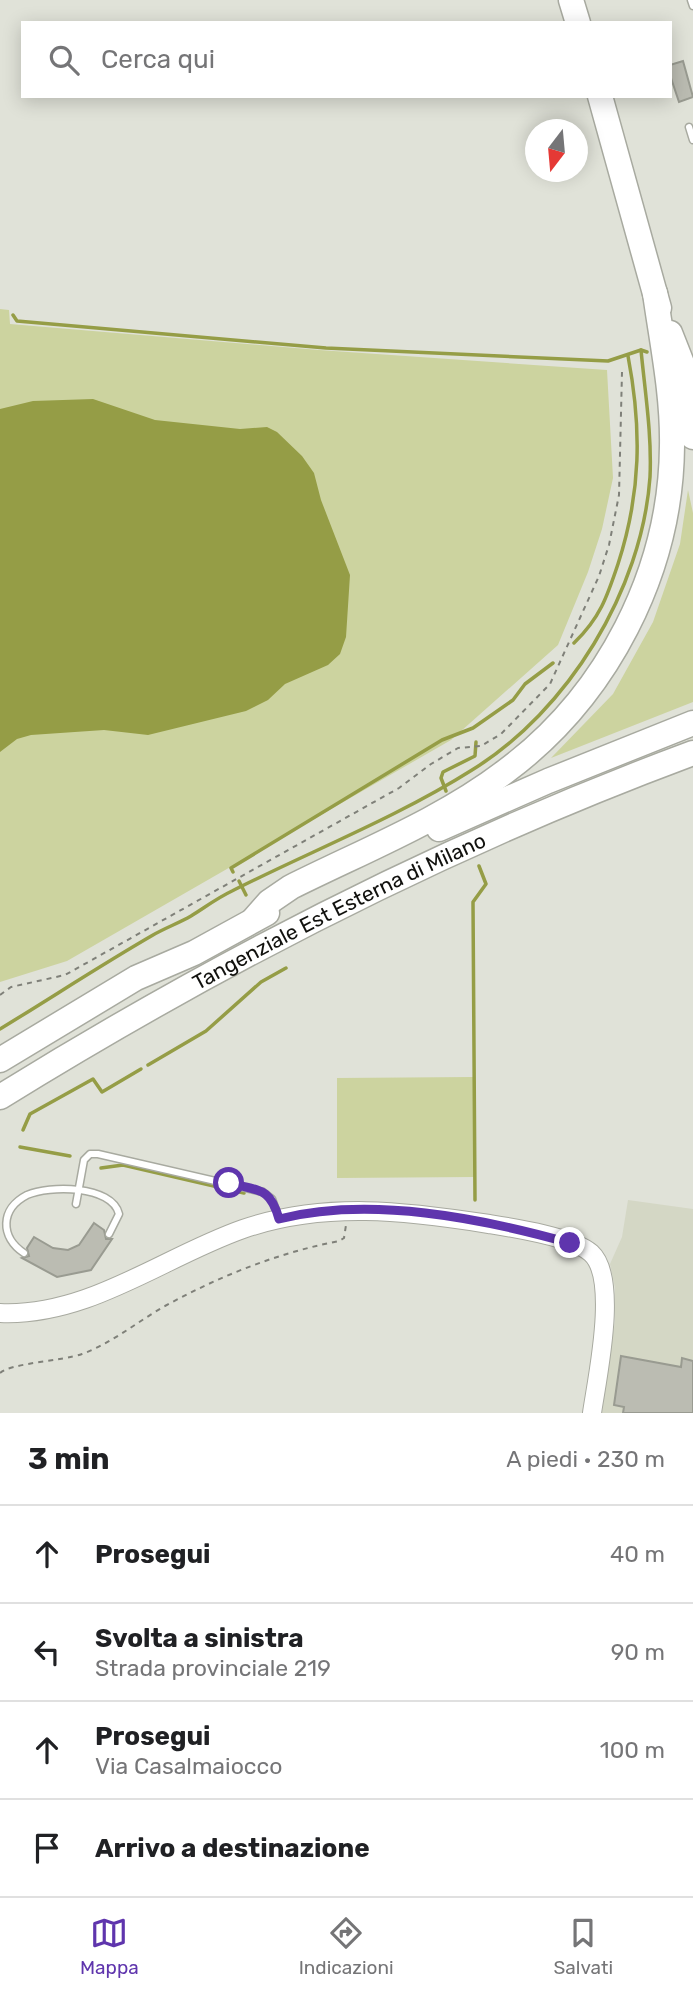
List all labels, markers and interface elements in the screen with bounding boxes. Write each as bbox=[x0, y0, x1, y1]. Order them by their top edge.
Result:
search box bbox=[21, 21, 672, 98]
icon: search bbox=[45, 41, 83, 79]
text: Cerca qui bbox=[101, 44, 215, 75]
north arrow bbox=[525, 119, 588, 182]
street label: Tangenziale Est Esterna di Milano bbox=[188, 827, 489, 994]
route start bbox=[213, 1167, 244, 1198]
route end bbox=[554, 1227, 585, 1258]
text: 3 min bbox=[28, 1441, 110, 1477]
text: A piedi · 230 m bbox=[506, 1445, 665, 1473]
icon: ahead bbox=[28, 1535, 66, 1573]
text: Prosegui bbox=[95, 1539, 211, 1570]
text: 40 m bbox=[610, 1540, 665, 1568]
text: Svolta a sinistra bbox=[95, 1623, 304, 1654]
icon: left bbox=[28, 1633, 66, 1671]
text: 90 m bbox=[611, 1638, 665, 1666]
text: Strada provinciale 219 bbox=[95, 1654, 331, 1682]
text: Prosegui bbox=[95, 1721, 211, 1752]
icon: ahead bbox=[28, 1731, 66, 1769]
text: 100 m bbox=[600, 1736, 665, 1764]
text: Via Casalmaiocco bbox=[95, 1752, 282, 1780]
icon: arrive bbox=[28, 1829, 66, 1867]
text: Arrivo a destinazione bbox=[95, 1833, 370, 1864]
tab: Mappa bbox=[80, 1914, 139, 1979]
tab: Indicazioni bbox=[299, 1914, 394, 1979]
tab: Salvati bbox=[554, 1914, 613, 1979]

